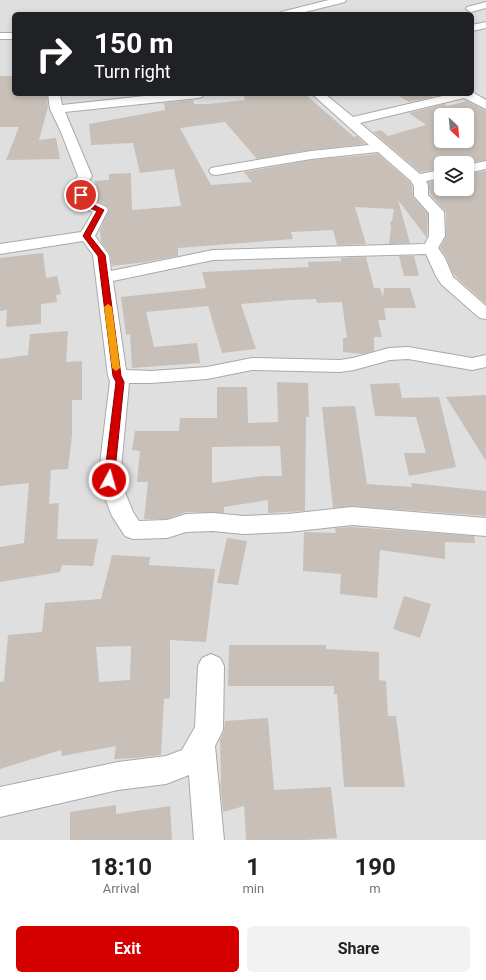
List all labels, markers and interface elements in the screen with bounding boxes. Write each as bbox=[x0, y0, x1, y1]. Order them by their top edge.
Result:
text: 150 m bbox=[94, 27, 173, 60]
icon: right bbox=[28, 28, 80, 80]
text: Turn right bbox=[94, 61, 171, 82]
north arrow bbox=[434, 108, 474, 148]
map controls bbox=[434, 108, 474, 196]
button: layers bbox=[434, 156, 474, 196]
pin bbox=[64, 178, 98, 212]
icon: arrive bbox=[70, 184, 92, 206]
position arrow bbox=[88, 459, 130, 501]
text: 18:10 bbox=[90, 853, 152, 881]
text: 1 bbox=[246, 853, 260, 881]
text: 190 bbox=[354, 853, 396, 881]
text: Arrival bbox=[103, 881, 140, 896]
text: min bbox=[242, 881, 264, 896]
text: m bbox=[369, 881, 381, 896]
button: Exit bbox=[16, 926, 239, 972]
button: Share bbox=[247, 926, 470, 972]

